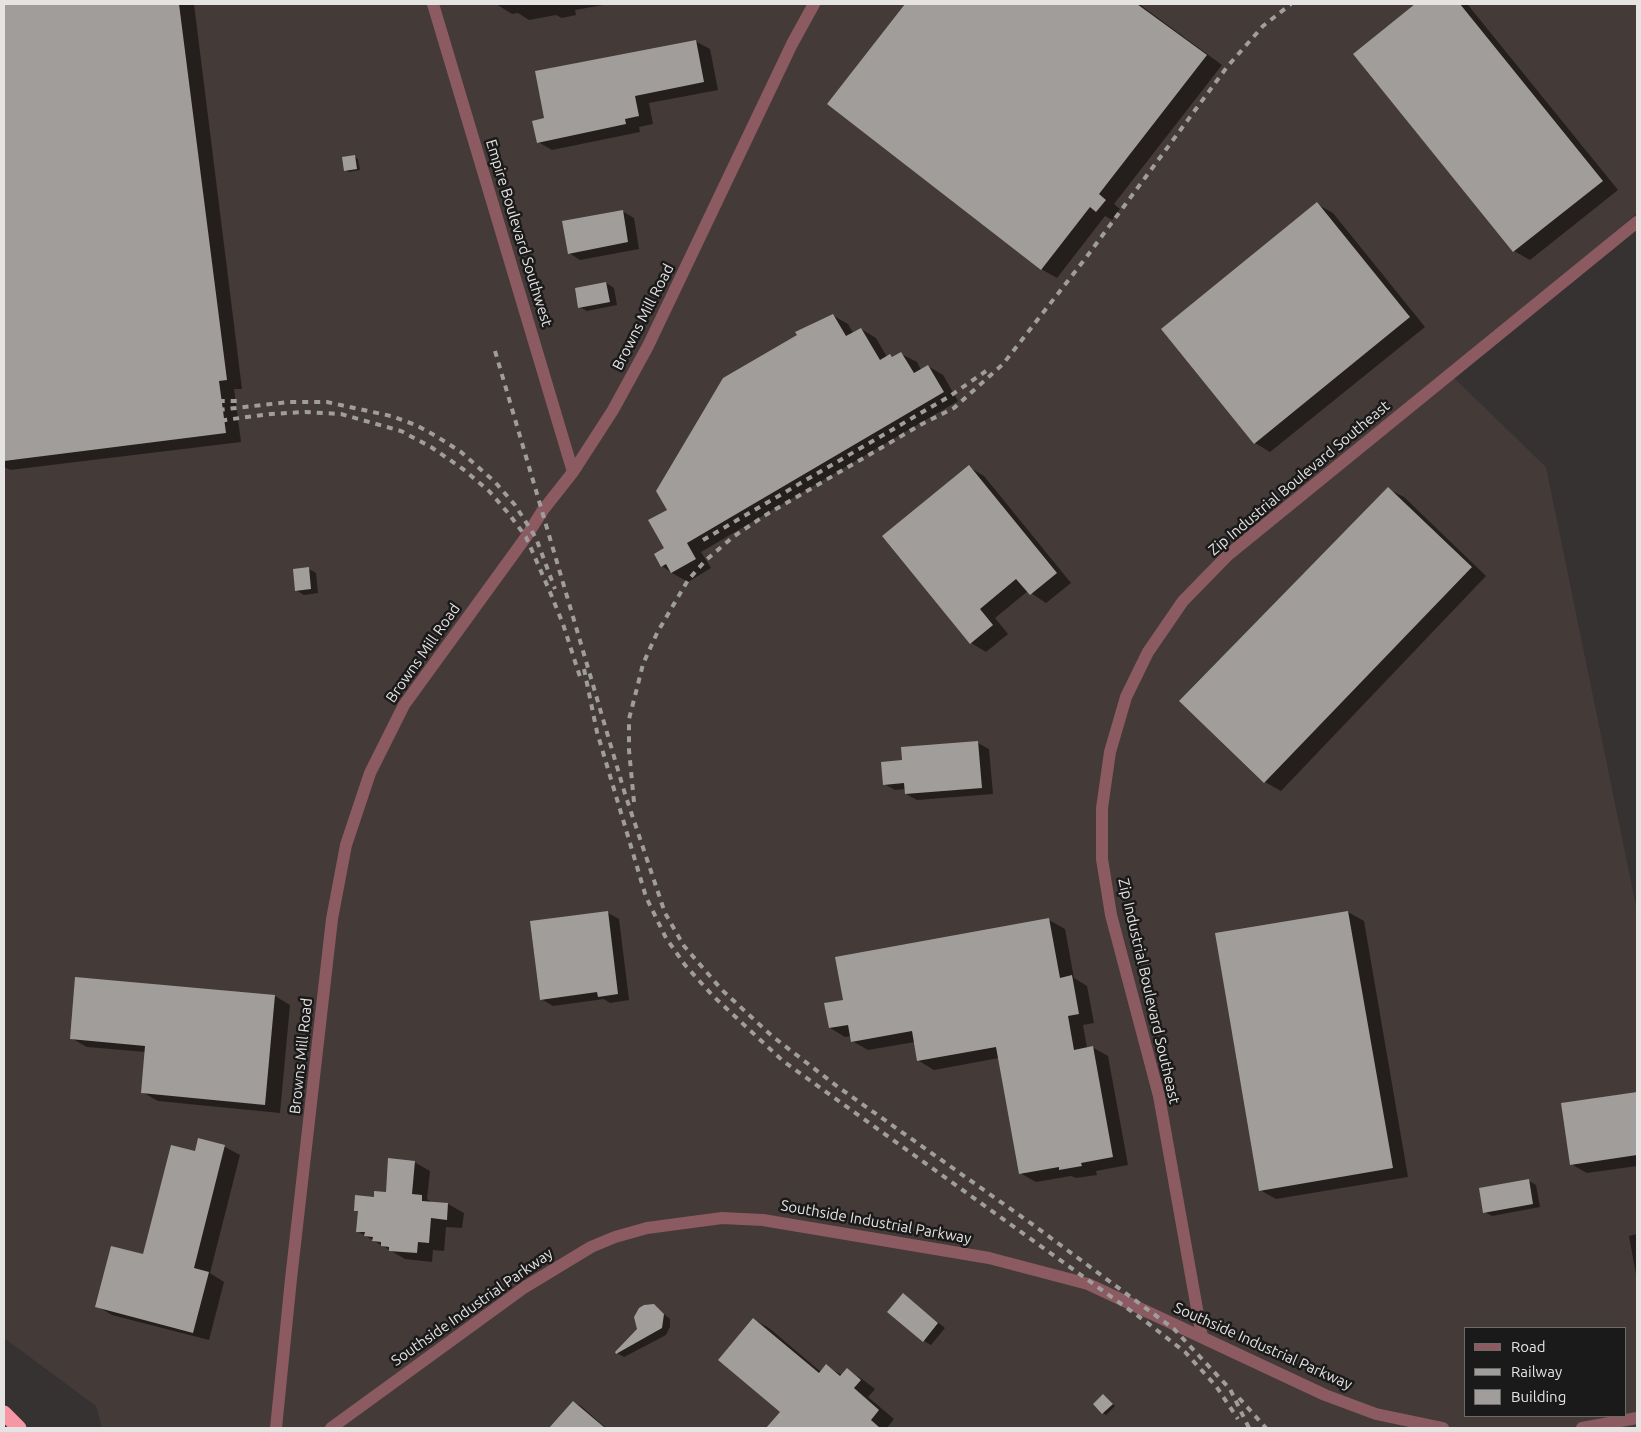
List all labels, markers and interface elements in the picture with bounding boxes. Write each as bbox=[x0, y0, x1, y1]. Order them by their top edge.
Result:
street label: Empire Boulevard Southwest bbox=[482, 137, 556, 329]
street label: Browns Mill Road bbox=[609, 261, 677, 373]
street label: Zip Industrial Boulevard Southeast bbox=[1205, 397, 1393, 559]
street label: Browns Mill Road bbox=[382, 600, 464, 706]
street label: Zip Industrial Boulevard Southeast bbox=[1114, 876, 1184, 1106]
street label: Browns Mill Road bbox=[286, 997, 316, 1115]
street label: Southside Industrial Parkway bbox=[779, 1196, 973, 1248]
street label: Southside Industrial Parkway bbox=[388, 1244, 556, 1370]
street label: Southside Industrial Parkway bbox=[1171, 1298, 1355, 1394]
legend bbox=[1464, 1327, 1626, 1417]
text: Road bbox=[1511, 1338, 1546, 1355]
text: Railway bbox=[1511, 1363, 1562, 1380]
text: Building bbox=[1511, 1388, 1566, 1405]

